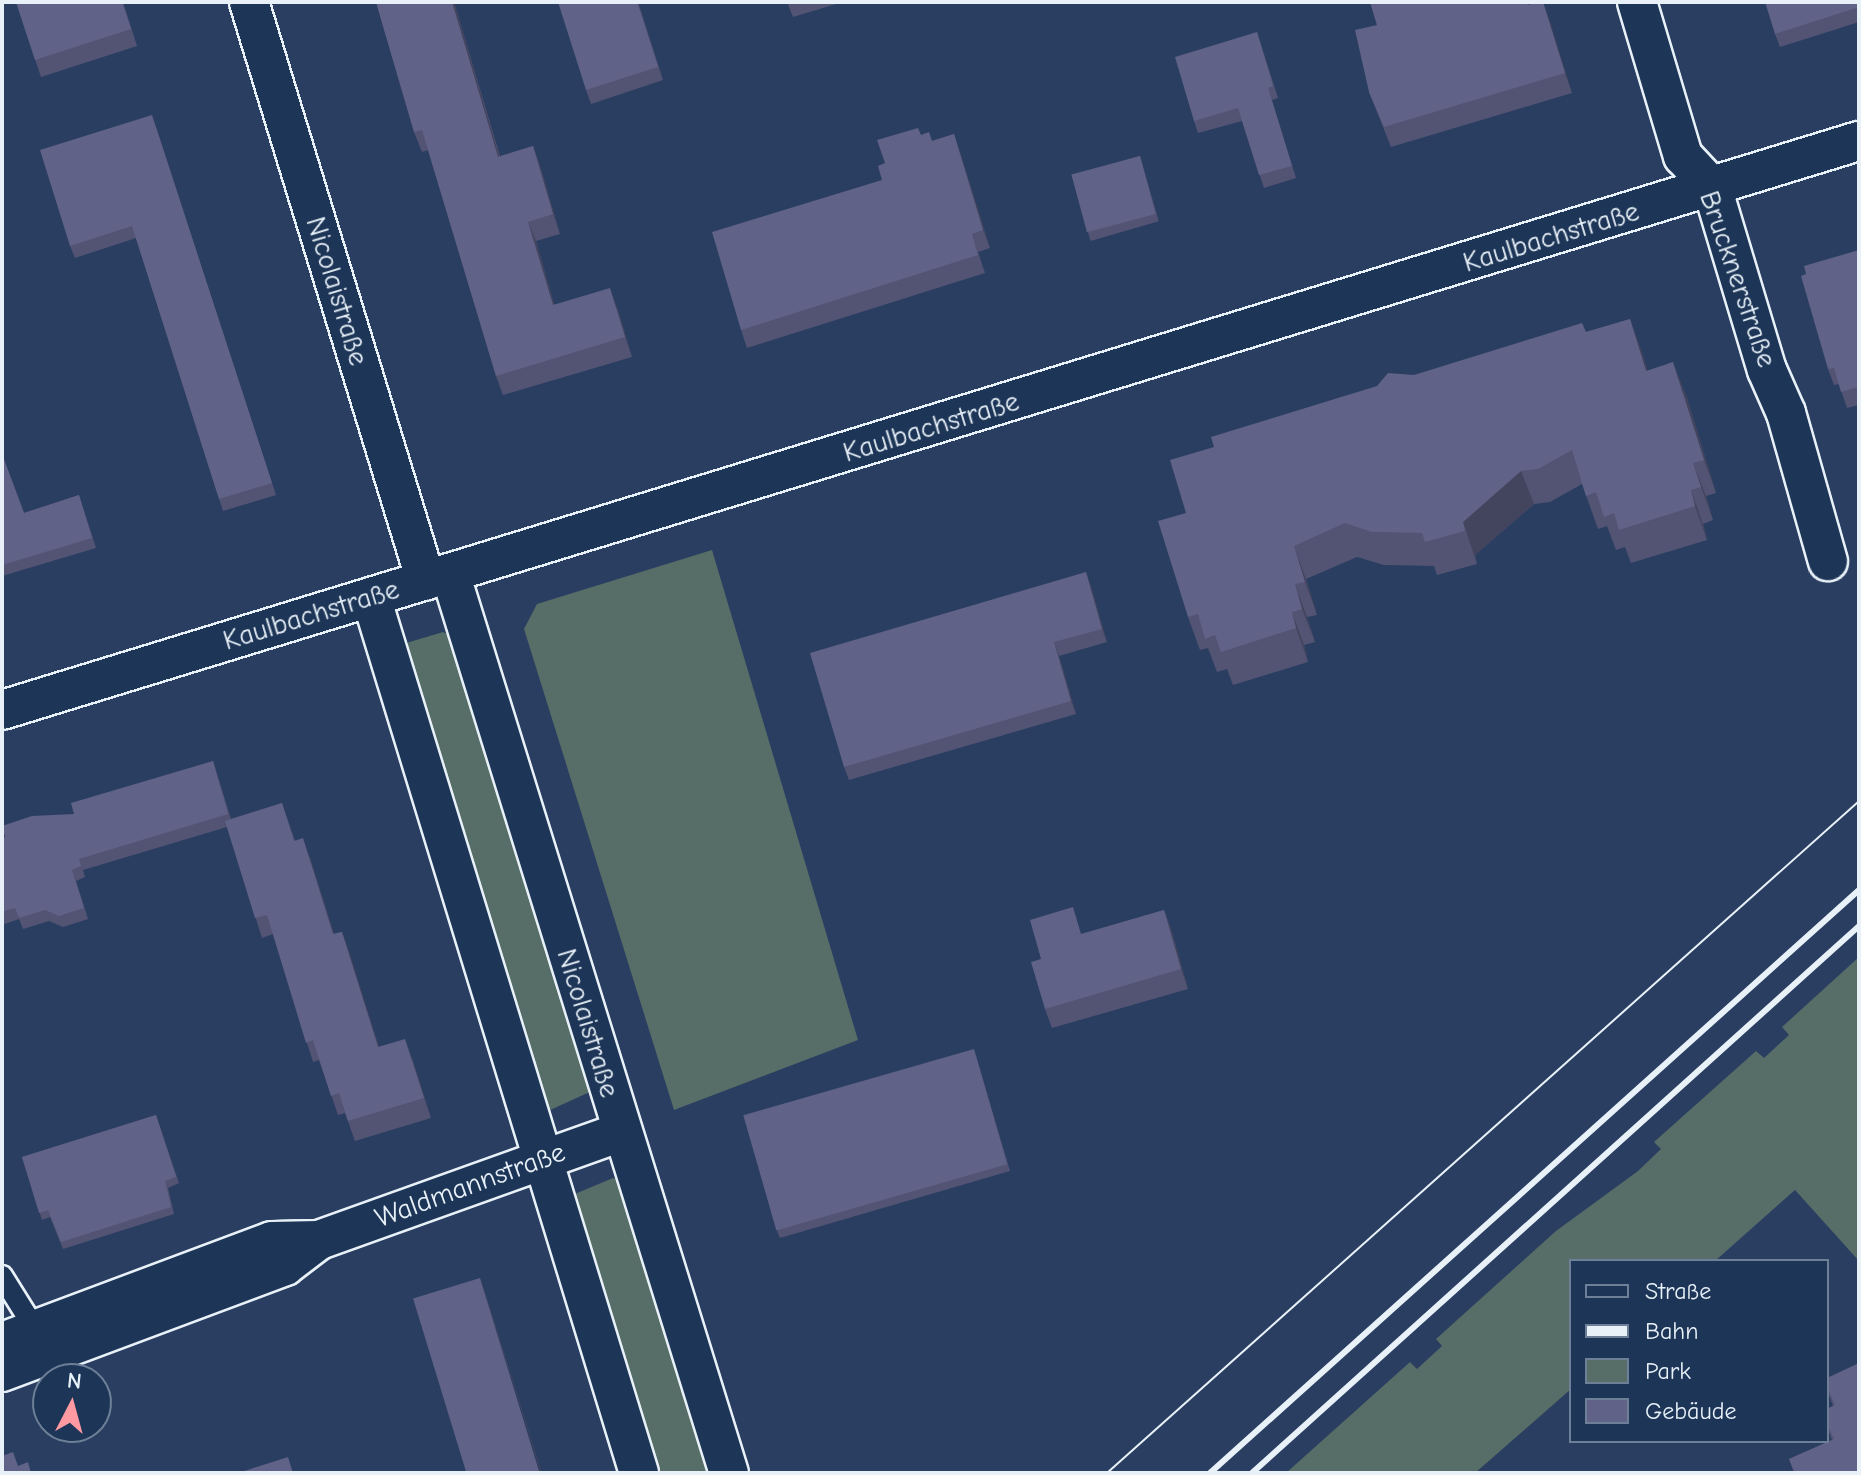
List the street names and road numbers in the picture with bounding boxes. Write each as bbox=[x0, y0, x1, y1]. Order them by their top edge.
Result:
street label: Brucknerstraße bbox=[1692, 187, 1784, 371]
street label: Kaulbachstraße bbox=[1459, 194, 1643, 280]
street label: Nicolaistraße bbox=[298, 213, 376, 369]
street label: Kaulbachstraße bbox=[839, 384, 1023, 470]
street label: Kaulbachstraße bbox=[219, 572, 403, 658]
street label: Nicolaistraße bbox=[549, 945, 627, 1101]
street label: Waldmannstraße bbox=[370, 1135, 570, 1235]

